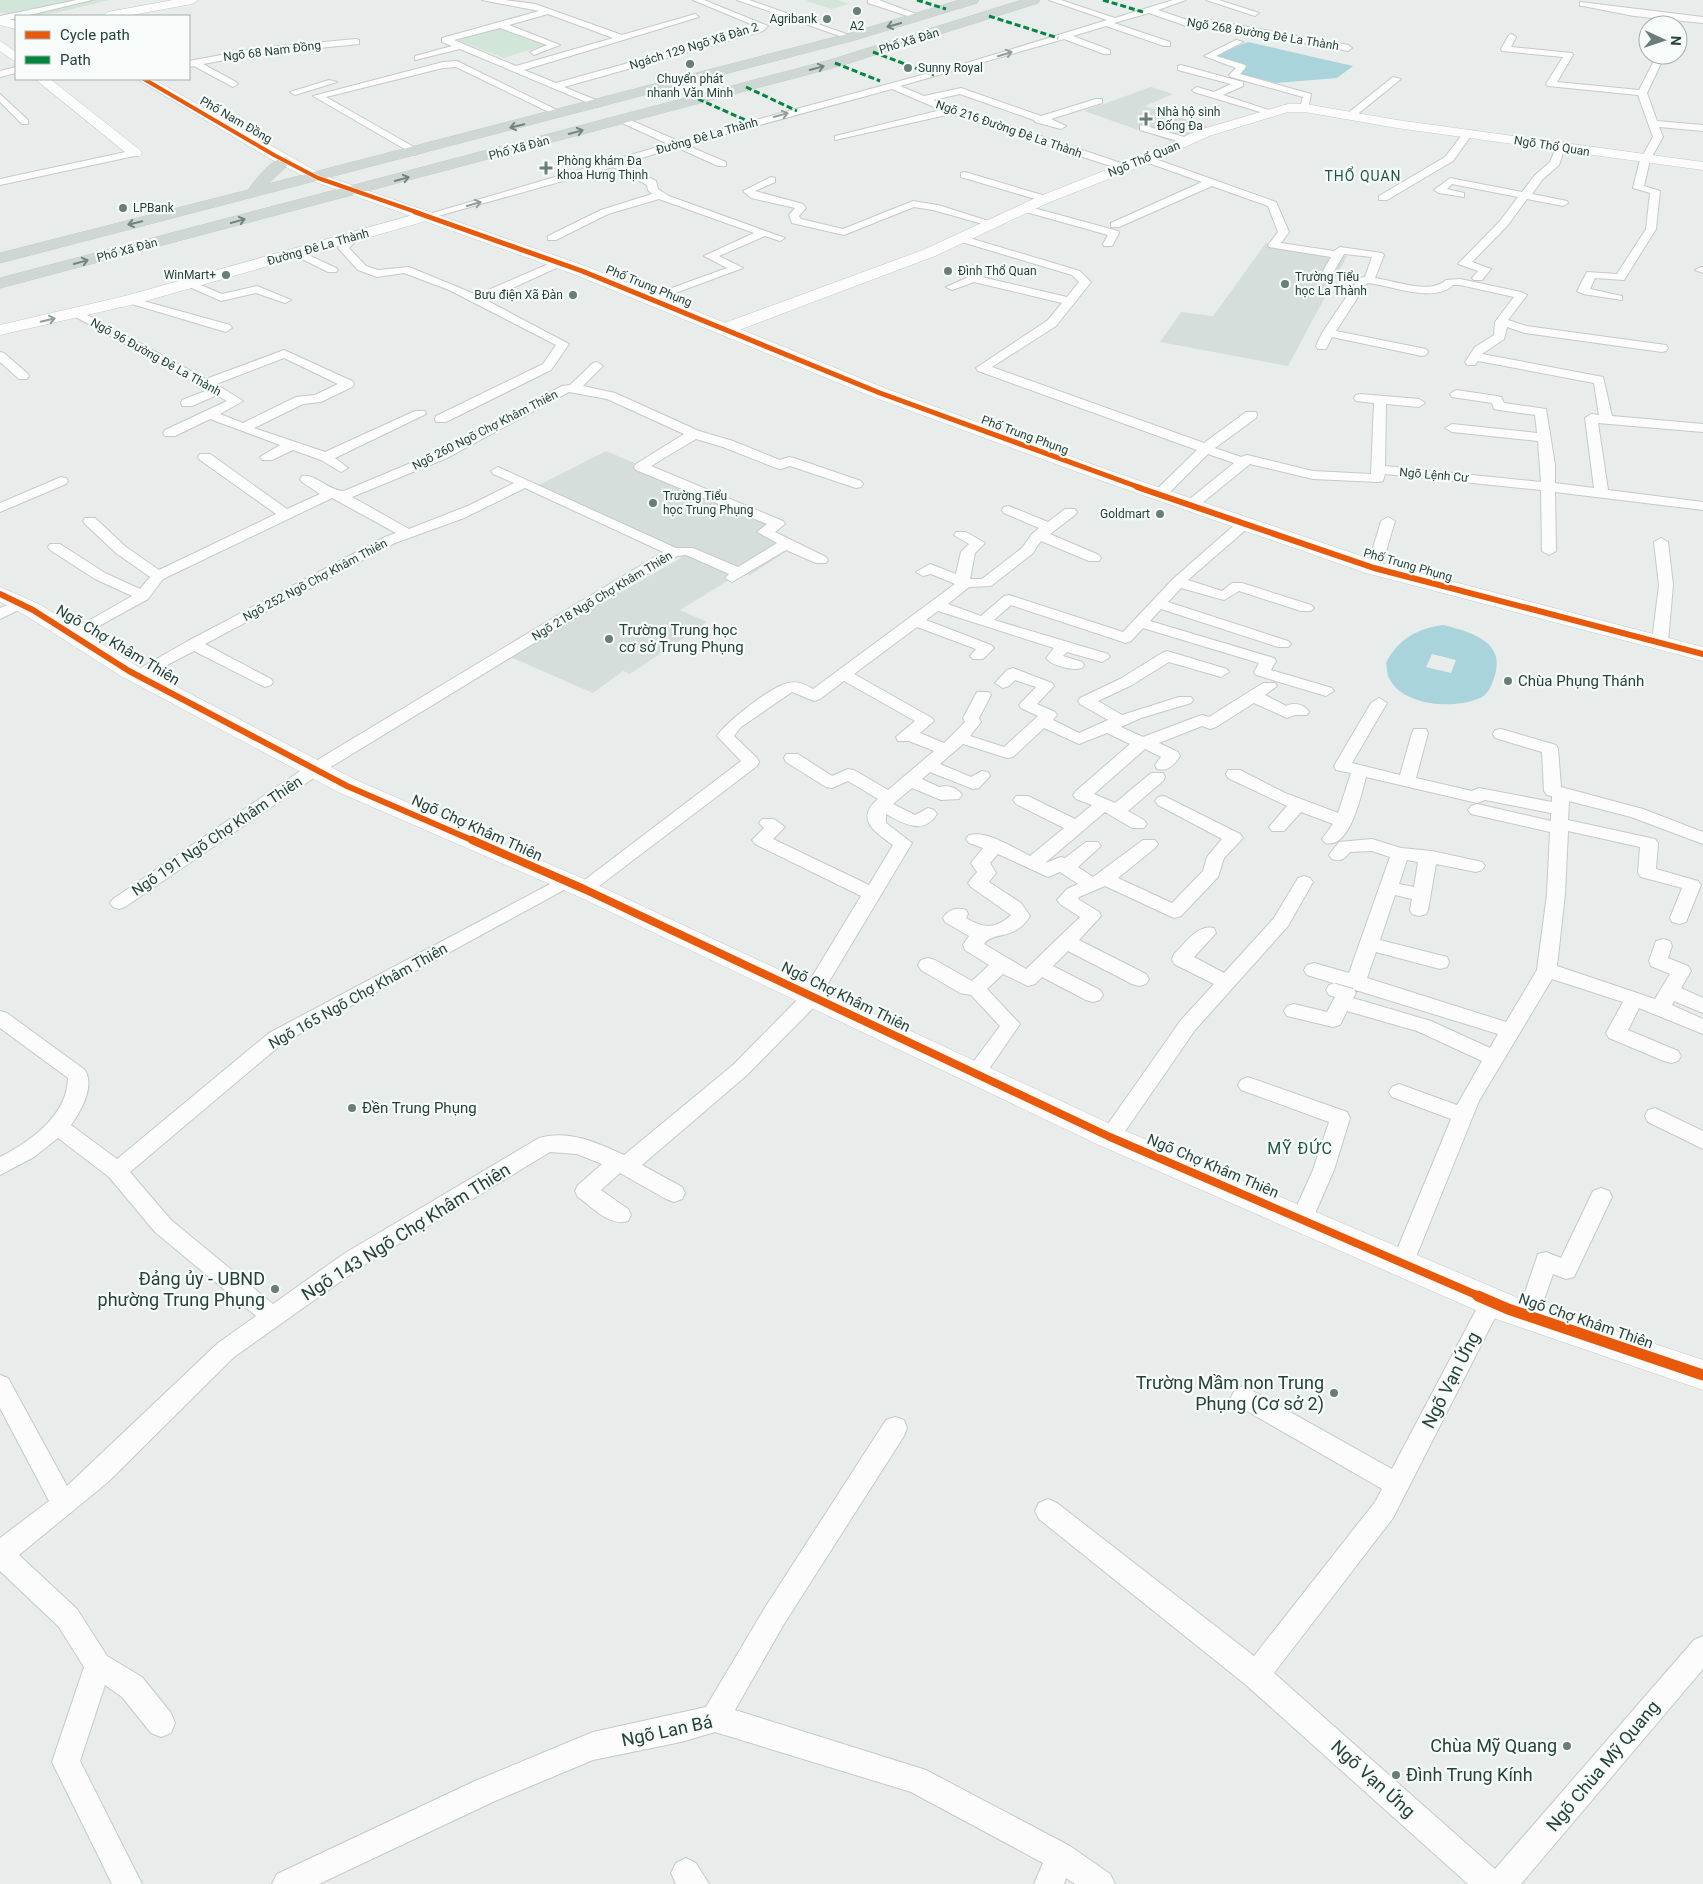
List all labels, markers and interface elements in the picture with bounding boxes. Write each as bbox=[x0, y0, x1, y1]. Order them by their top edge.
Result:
marker: A2 bbox=[851, 5, 863, 17]
place label: Agribank bbox=[769, 12, 818, 26]
marker: Agribank bbox=[821, 13, 833, 25]
legend bbox=[15, 15, 190, 80]
street label: Ngõ 268 Đường Đê La Thành bbox=[1186, 15, 1340, 53]
north arrow bbox=[1638, 15, 1688, 65]
place label: A2 bbox=[850, 19, 865, 33]
street label: Ngách 129 Ngõ Xã Đàn 2 bbox=[628, 20, 760, 72]
one-way arrow bbox=[886, 21, 902, 31]
street label: Phố Xã Đàn bbox=[877, 25, 941, 57]
text: Cycle path bbox=[60, 26, 130, 44]
text: N bbox=[1668, 35, 1684, 46]
street label: Ngõ 68 Nam Đồng bbox=[222, 38, 322, 64]
one-way arrow bbox=[997, 48, 1013, 58]
text: Path bbox=[60, 51, 91, 69]
marker: Chuyển phát nhanh Văn Minh bbox=[684, 58, 696, 70]
place label: Sunny Royal bbox=[918, 61, 983, 75]
one-way arrow bbox=[809, 62, 825, 72]
marker: Sunny Royal bbox=[902, 62, 914, 74]
place label: Chuyển phát nhanh Văn Minh bbox=[647, 72, 733, 100]
street label: Phố Nam Đồng bbox=[197, 94, 275, 146]
street label: Ngõ 216 Đường Đê La Thành bbox=[934, 97, 1084, 161]
place label: Nhà hộ sinh Đống Đa bbox=[1157, 105, 1220, 133]
one-way arrow bbox=[773, 110, 789, 120]
marker: Nhà hộ sinh Đống Đa bbox=[1139, 112, 1153, 126]
street label: Đường Đê La Thành bbox=[654, 115, 760, 157]
one-way arrow bbox=[509, 121, 525, 131]
one-way arrow bbox=[567, 127, 583, 137]
street label: Phố Xã Đàn bbox=[487, 133, 551, 163]
street label: Ngõ Thổ Quan bbox=[1513, 133, 1591, 159]
street label: Ngõ Thổ Quan bbox=[1106, 138, 1182, 180]
place label: Phòng khám Đa khoa Hưng Thịnh bbox=[557, 154, 648, 182]
marker: Phòng khám Đa khoa Hưng Thịnh bbox=[539, 161, 553, 175]
district label: THỔ QUAN bbox=[1324, 166, 1402, 184]
one-way arrow bbox=[393, 174, 409, 183]
one-way arrow bbox=[465, 199, 481, 208]
place label: LPBank bbox=[133, 201, 175, 215]
marker: LPBank bbox=[117, 202, 129, 214]
one-way arrow bbox=[230, 216, 246, 225]
one-way arrow bbox=[127, 219, 143, 229]
street label: Đường Đê La Thành bbox=[265, 226, 371, 268]
street label: Phố Xã Đàn bbox=[95, 235, 159, 265]
one-way arrow bbox=[73, 257, 89, 266]
street label: Phố Trung Phụng bbox=[604, 262, 694, 310]
place label: Đình Thổ Quan bbox=[958, 264, 1037, 278]
marker: Đình Thổ Quan bbox=[942, 265, 954, 277]
place label: WinMart+ bbox=[164, 268, 216, 282]
marker: WinMart+ bbox=[220, 269, 232, 281]
place label: Trường Tiểu học La Thành bbox=[1295, 270, 1367, 298]
marker: Trường Tiểu học La Thành bbox=[1279, 278, 1291, 290]
place label: Bưu điện Xã Đàn bbox=[474, 288, 563, 302]
marker: Bưu điện Xã Đàn bbox=[567, 289, 579, 301]
one-way arrow bbox=[39, 314, 55, 324]
street label: Ngõ 96 Đường Đê La Thành bbox=[88, 315, 224, 399]
street label: Ngõ 260 Ngõ Chợ Khâm Thiên bbox=[410, 387, 560, 473]
street label: Phố Trung Phụng bbox=[980, 413, 1070, 457]
street label: Ngõ Lệnh Cư bbox=[1399, 465, 1470, 485]
place label: Trường Tiểu học Trung Phụng bbox=[663, 489, 753, 517]
marker: Trường Tiểu học Trung Phụng bbox=[647, 497, 659, 509]
place label: Goldmart bbox=[1100, 507, 1150, 521]
marker: Goldmart bbox=[1154, 508, 1166, 520]
street label: Ngõ 252 Ngõ Chợ Khâm Thiên bbox=[240, 536, 390, 624]
street label: Phố Trung Phụng bbox=[1362, 546, 1454, 584]
street label: Ngõ 218 Ngõ Chợ Khâm Thiên bbox=[529, 548, 675, 644]
street label: Ngõ Chợ Khâm Thiên bbox=[53, 601, 183, 689]
place label: Trường Trung học cơ sở Trung Phụng bbox=[619, 621, 744, 656]
marker: Trường Trung học cơ sở Trung Phụng bbox=[603, 633, 615, 645]
place label: Chùa Phụng Thánh bbox=[1518, 672, 1644, 690]
marker: Chùa Phụng Thánh bbox=[1502, 675, 1514, 687]
street label: Ngõ 191 Ngõ Chợ Khâm Thiên bbox=[128, 772, 306, 900]
street label: Ngõ Chợ Khâm Thiên bbox=[409, 791, 545, 865]
street label: Ngõ 165 Ngõ Chợ Khâm Thiên bbox=[265, 939, 451, 1053]
street label: Ngõ Chợ Khâm Thiên bbox=[779, 958, 913, 1036]
place label: Đền Trung Phụng bbox=[362, 1099, 477, 1117]
marker: Đền Trung Phụng bbox=[346, 1102, 358, 1114]
street label: Ngõ Chợ Khâm Thiên bbox=[1144, 1130, 1282, 1202]
district label: MỸ ĐỨC bbox=[1267, 1138, 1333, 1158]
street label: Ngõ 143 Ngõ Chợ Khâm Thiên bbox=[298, 1159, 514, 1305]
place label: Đảng ủy - UBND phường Trung Phụng bbox=[98, 1268, 265, 1310]
marker: Đảng ủy - UBND phường Trung Phụng bbox=[269, 1283, 281, 1295]
street label: Ngõ Chợ Khâm Thiên bbox=[1516, 1289, 1656, 1353]
street label: Ngõ Vạn Ứng bbox=[1417, 1328, 1484, 1432]
place label: Trường Mầm non Trung Phụng (Cơ sở 2) bbox=[1136, 1372, 1324, 1415]
marker: Trường Mầm non Trung Phụng (Cơ sở 2) bbox=[1328, 1387, 1340, 1399]
street label: Ngõ Chùa Mỹ Quang bbox=[1542, 1696, 1663, 1835]
street label: Ngõ Lan Bá bbox=[619, 1711, 714, 1750]
place label: Chùa Mỹ Quang bbox=[1430, 1735, 1557, 1756]
street label: Ngõ Vạn Ứng bbox=[1327, 1736, 1420, 1822]
marker: Chùa Mỹ Quang bbox=[1561, 1740, 1573, 1752]
place label: Đình Trung Kính bbox=[1406, 1764, 1533, 1785]
marker: Đình Trung Kính bbox=[1390, 1769, 1402, 1781]

